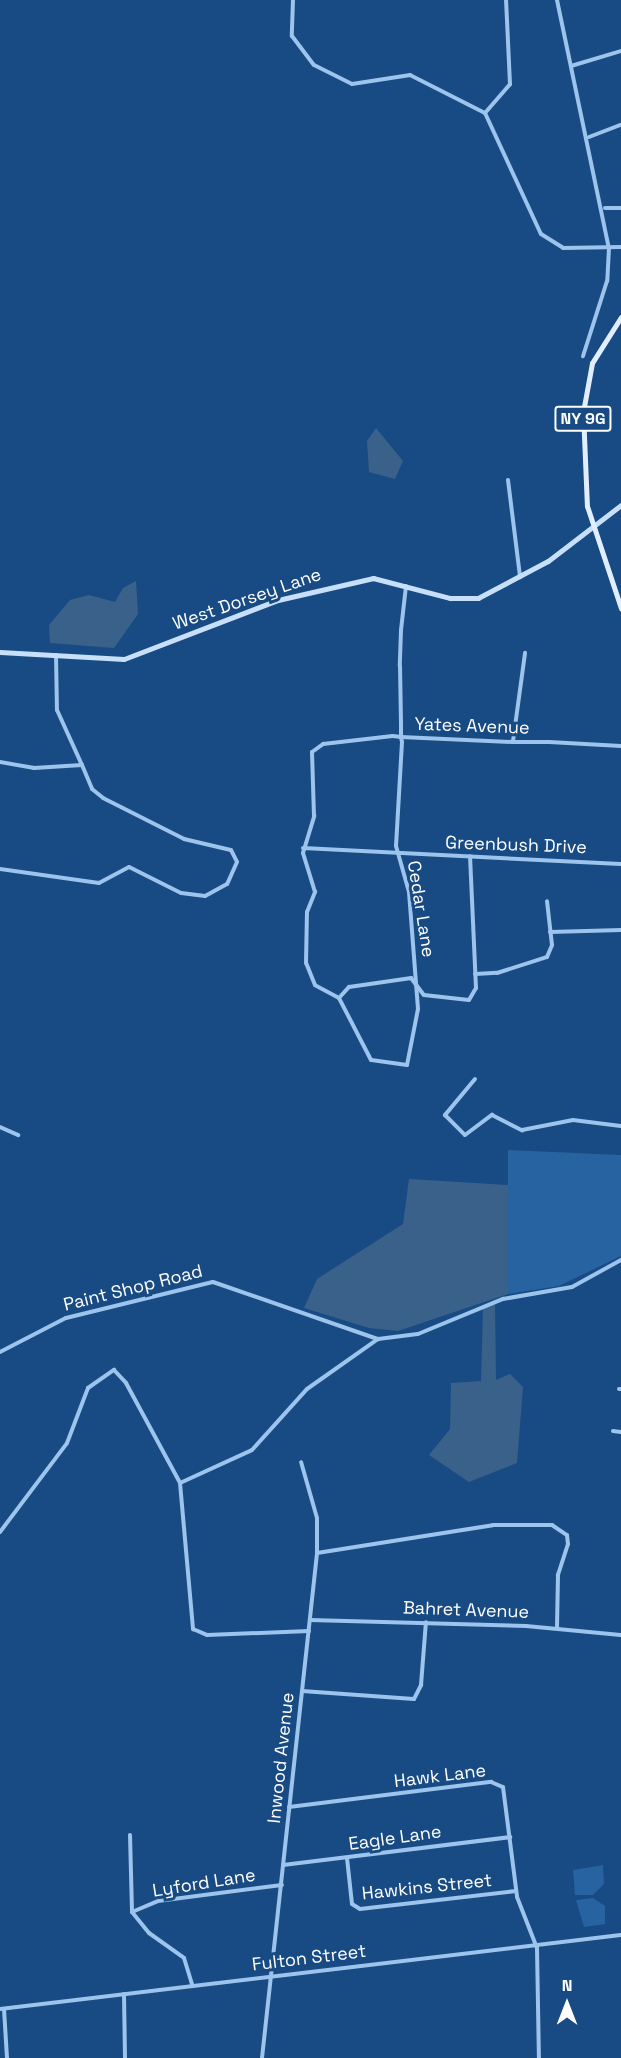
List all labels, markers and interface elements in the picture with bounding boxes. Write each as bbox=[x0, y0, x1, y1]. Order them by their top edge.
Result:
road number: NY 9G bbox=[553, 406, 613, 432]
street label: West Dorsey Lane bbox=[170, 563, 324, 635]
street label: Yates Avenue bbox=[414, 713, 530, 739]
street label: Greenbush Drive bbox=[445, 832, 587, 858]
street label: Cedar Lane bbox=[403, 859, 439, 959]
street label: Paint Shop Road bbox=[61, 1260, 205, 1316]
street label: Bahret Avenue bbox=[402, 1597, 530, 1623]
street label: Inwood Avenue bbox=[263, 1691, 299, 1825]
street label: Hawk Lane bbox=[393, 1760, 487, 1792]
street label: Eagle Lane bbox=[347, 1821, 443, 1855]
street label: Lyford Lane bbox=[151, 1864, 257, 1902]
street label: Hawkins Street bbox=[361, 1869, 493, 1905]
street label: Fulton Street bbox=[251, 1940, 367, 1976]
north arrow bbox=[537, 1974, 597, 2034]
text: N bbox=[562, 1975, 572, 1996]

